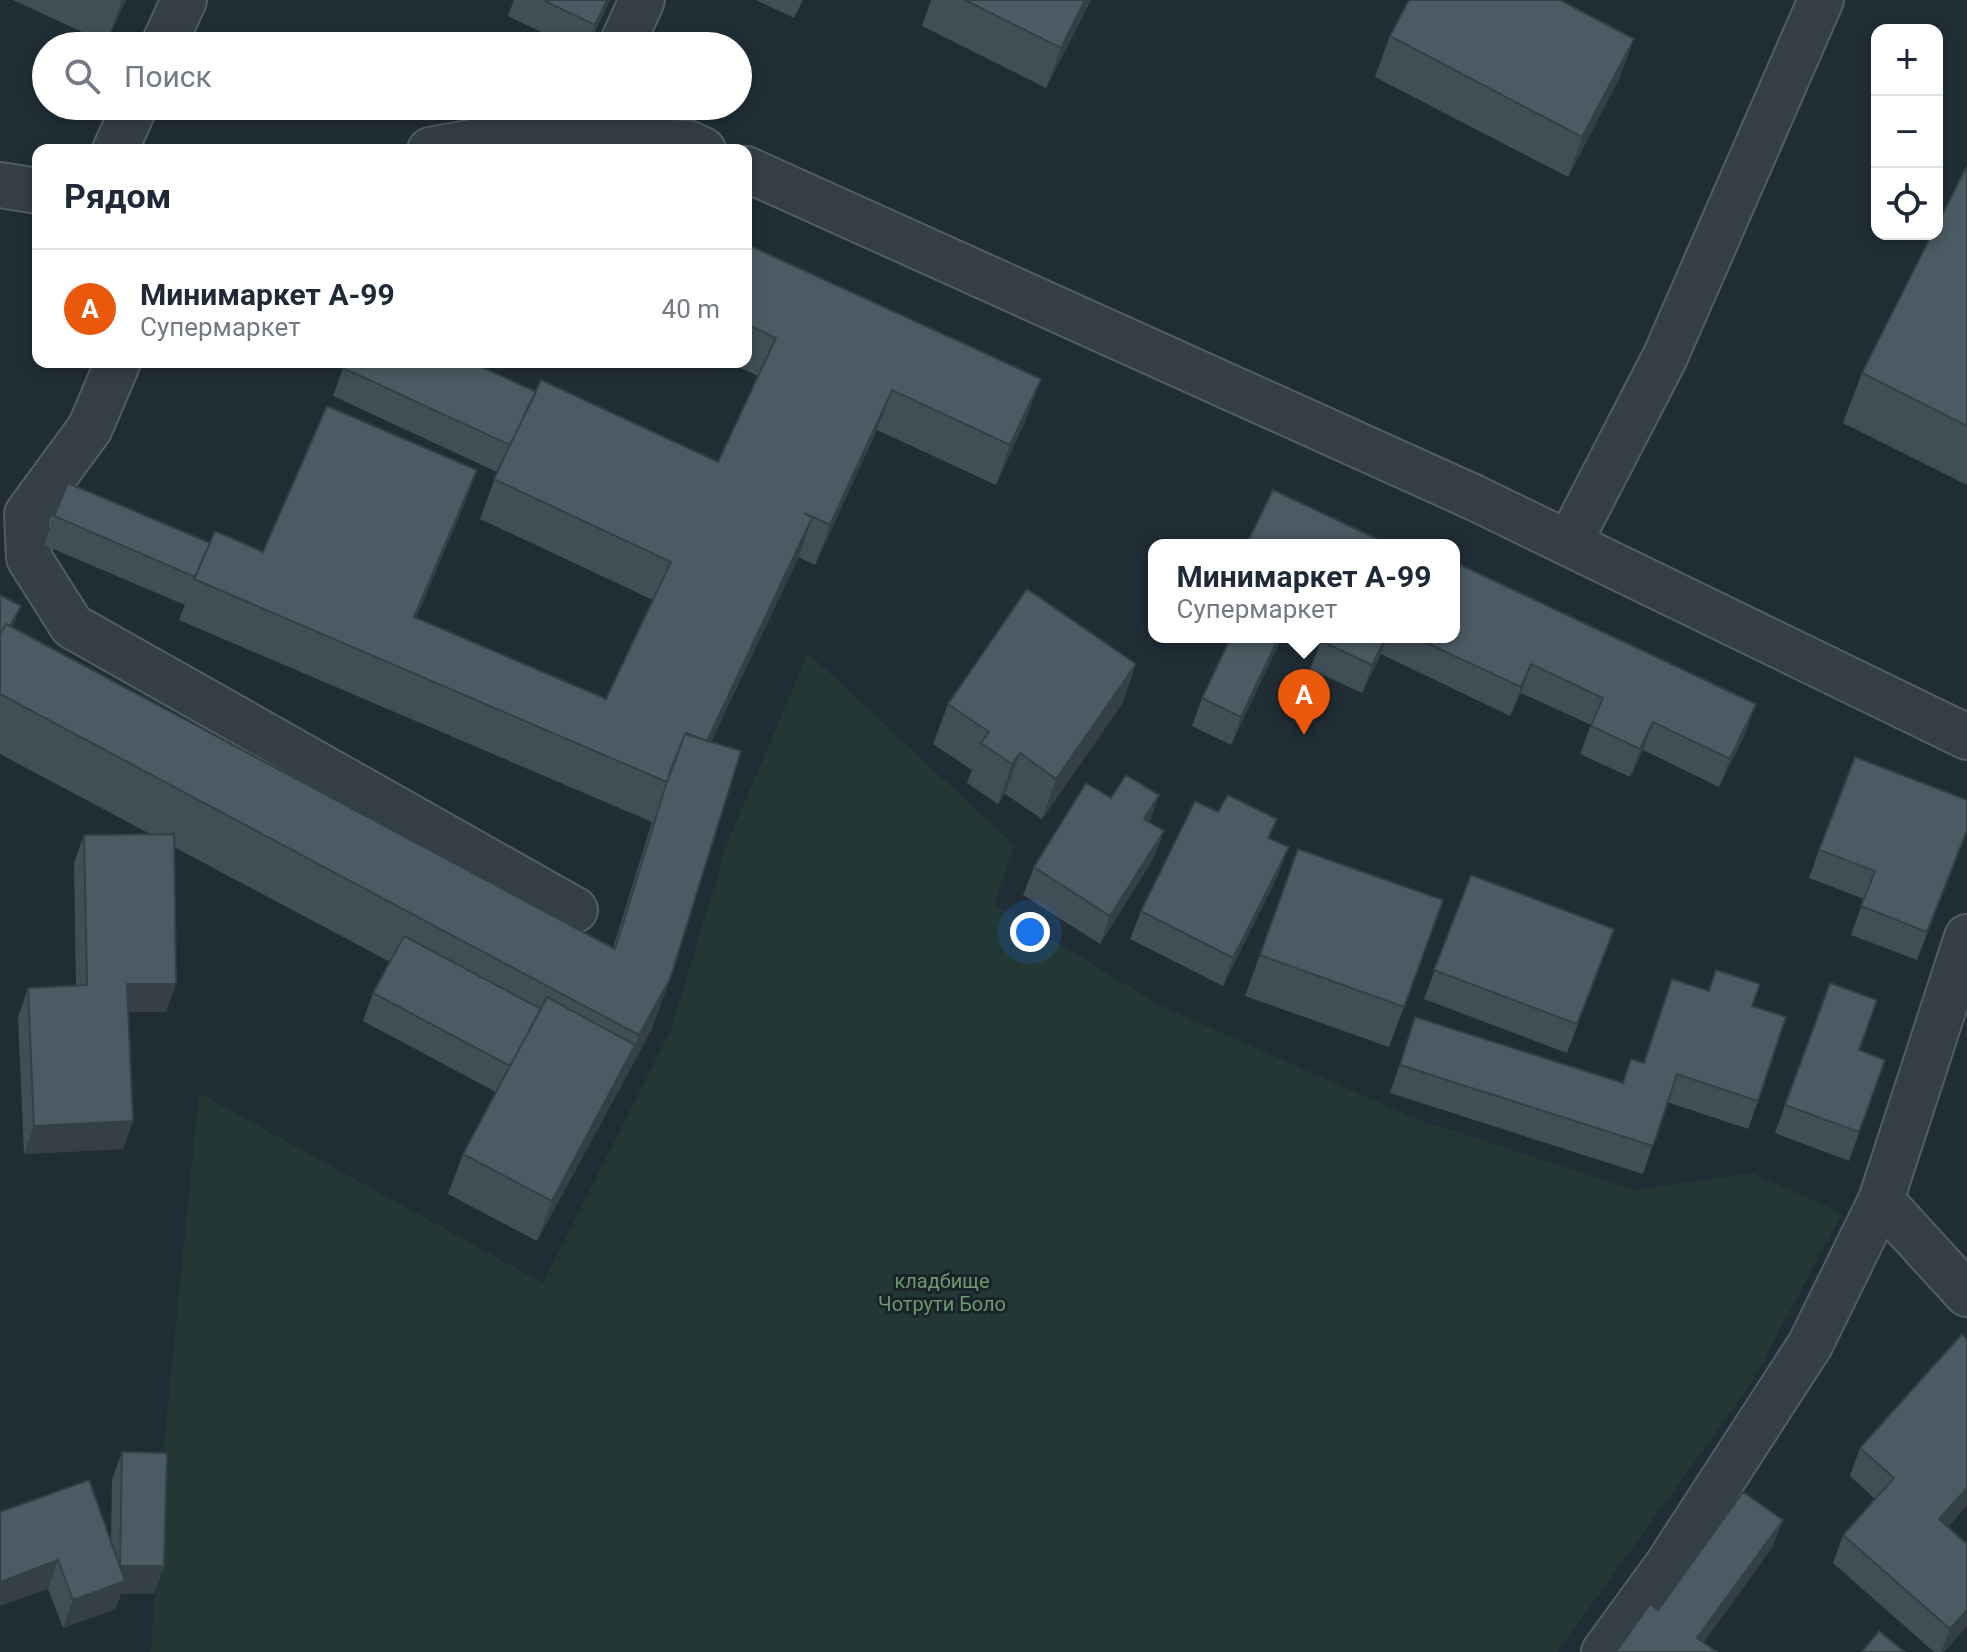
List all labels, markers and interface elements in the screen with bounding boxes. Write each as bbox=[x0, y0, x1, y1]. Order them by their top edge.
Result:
map controls bbox=[1871, 24, 1943, 240]
button: + bbox=[1871, 24, 1943, 96]
search box bbox=[32, 32, 752, 120]
icon: search bbox=[60, 54, 104, 98]
text: Поиск bbox=[124, 59, 212, 94]
button: − bbox=[1871, 96, 1943, 168]
button: locate bbox=[1871, 168, 1943, 240]
text: Рядом bbox=[64, 176, 171, 216]
text: Минимаркет А-99 bbox=[140, 277, 395, 312]
text: A bbox=[81, 294, 99, 324]
text: 40 m bbox=[662, 294, 720, 324]
text: Супермаркет bbox=[140, 312, 301, 342]
popup bbox=[1148, 539, 1460, 643]
text: Минимаркет А-99 bbox=[1177, 559, 1431, 594]
text: Супермаркет bbox=[1177, 594, 1337, 624]
pin: A bbox=[1278, 669, 1330, 735]
your location bbox=[1010, 912, 1050, 952]
park label: кладбище Чотрути Боло bbox=[878, 1269, 1006, 1316]

